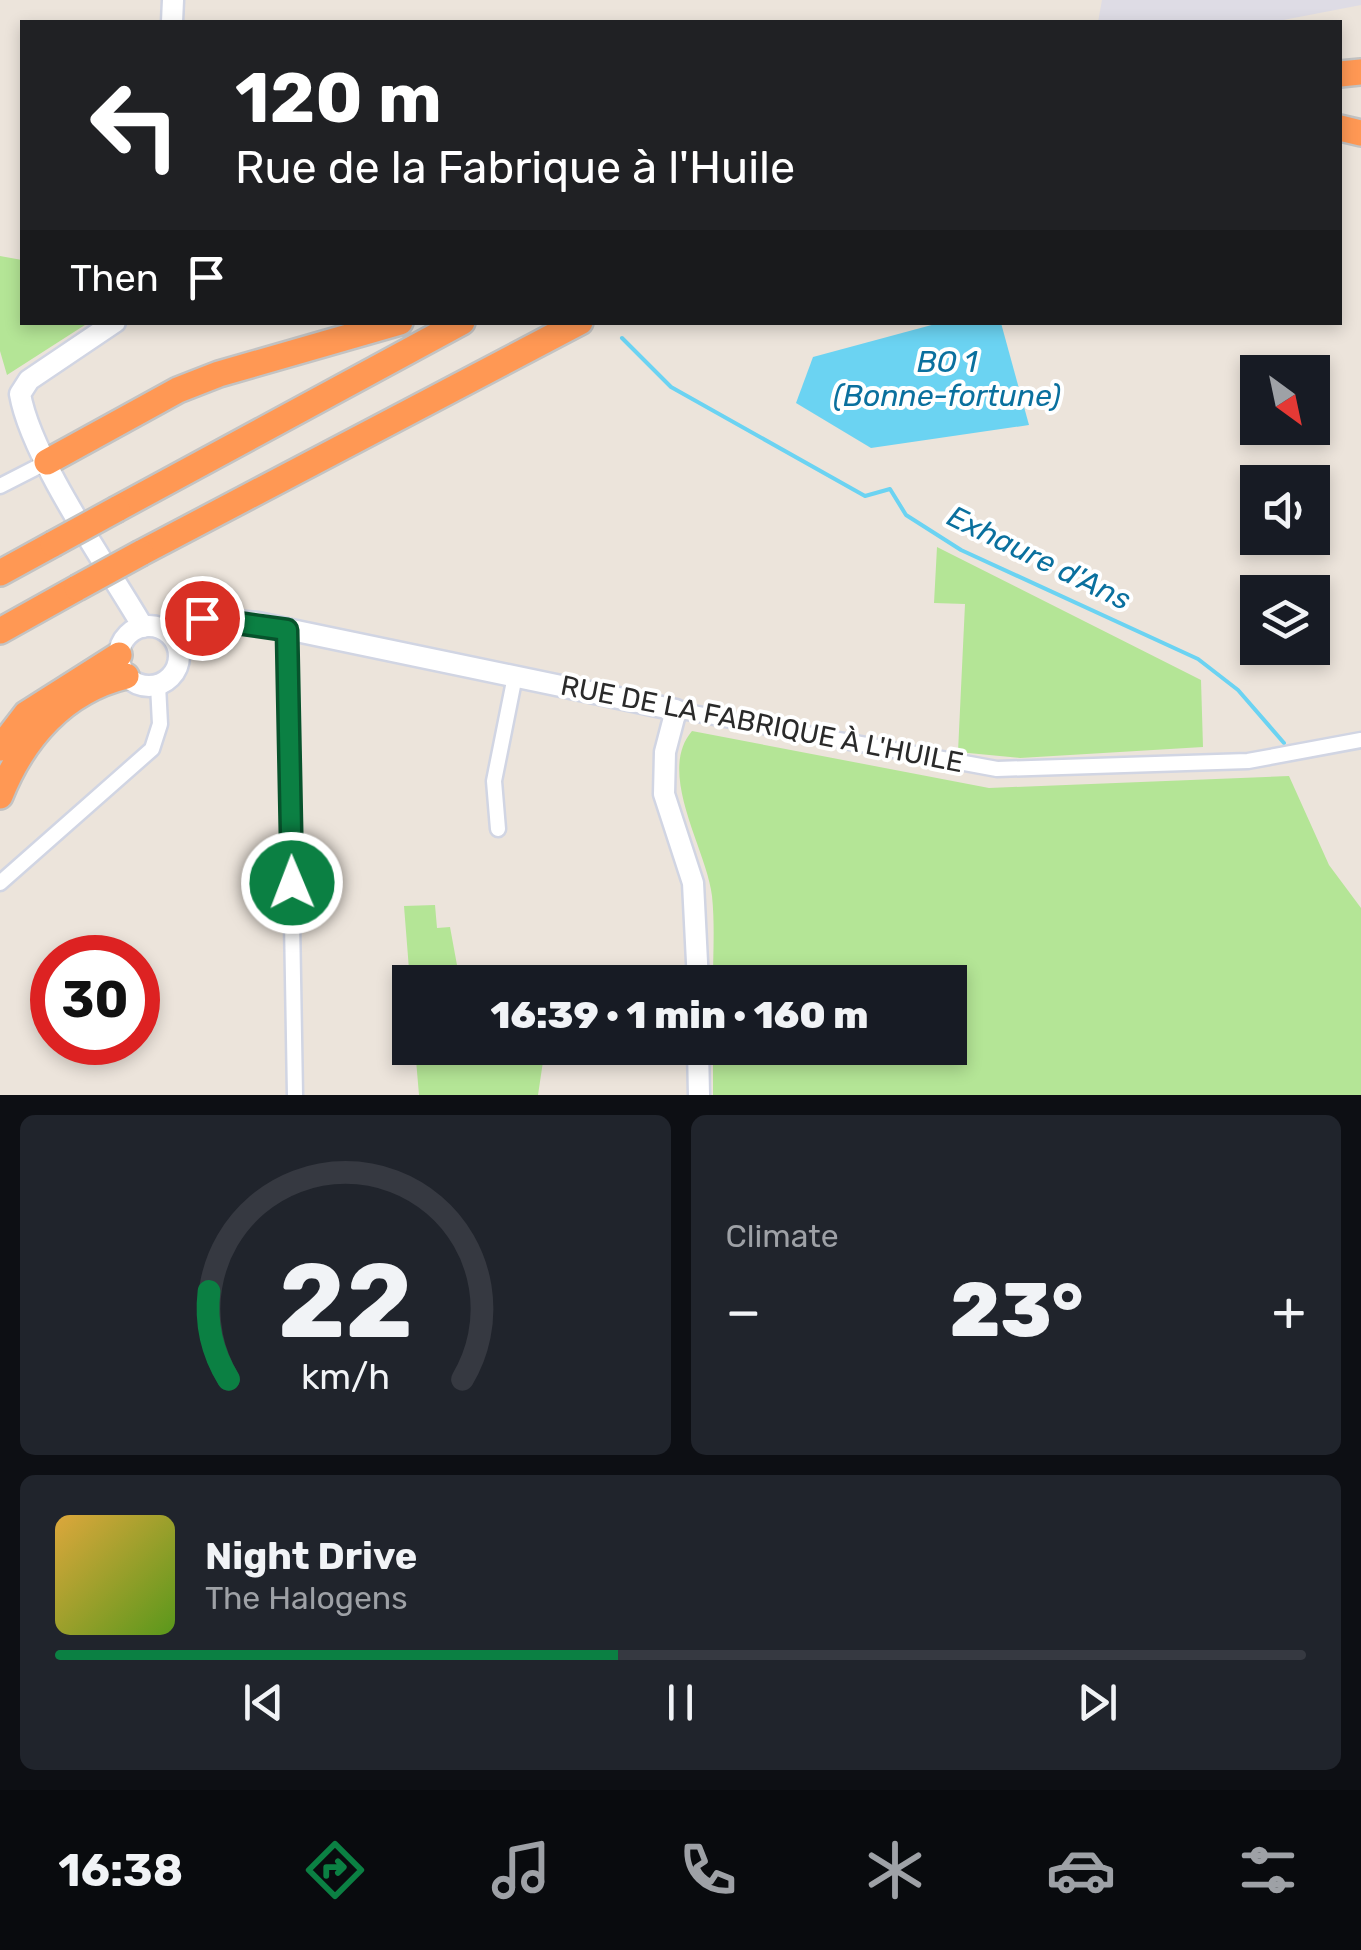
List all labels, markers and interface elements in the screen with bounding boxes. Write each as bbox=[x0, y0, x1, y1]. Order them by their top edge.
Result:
text: 120 m bbox=[235, 57, 442, 140]
icon: left bbox=[70, 60, 200, 190]
text: Rue de la Fabrique à l'Huile bbox=[235, 141, 795, 194]
icon: arrive bbox=[179, 250, 234, 305]
text: Then bbox=[70, 255, 159, 301]
water label: BO 1 (Bonne-fortune) bbox=[833, 344, 1061, 414]
north arrow bbox=[1240, 355, 1330, 445]
map controls bbox=[1240, 355, 1330, 665]
button: sound bbox=[1240, 465, 1330, 555]
water label: Exhaure d'Ans bbox=[941, 498, 1137, 618]
button: layers bbox=[1240, 575, 1330, 665]
pin bbox=[160, 576, 245, 661]
icon: arrive bbox=[175, 591, 230, 646]
street label: RUE DE LA FABRIQUE À L'HUILE bbox=[558, 669, 966, 779]
position arrow bbox=[240, 831, 344, 935]
speed limit sign: 30 bbox=[30, 935, 160, 1065]
text: 16:39 · 1 min · 160 m bbox=[490, 992, 869, 1038]
text: Climate bbox=[726, 1217, 839, 1255]
text: 22 bbox=[278, 1240, 413, 1363]
text: 23° bbox=[950, 1266, 1083, 1355]
text: − bbox=[726, 1279, 761, 1344]
text: + bbox=[1272, 1279, 1306, 1344]
text: km/h bbox=[301, 1356, 390, 1398]
text: Night Drive bbox=[205, 1533, 417, 1579]
text: The Halogens bbox=[205, 1579, 408, 1617]
icon: previous bbox=[236, 1675, 291, 1730]
icon: pause bbox=[653, 1675, 708, 1730]
icon: next bbox=[1070, 1675, 1125, 1730]
icon: directions bbox=[300, 1835, 370, 1905]
icon: music bbox=[486, 1835, 556, 1905]
icon: phone bbox=[673, 1835, 743, 1905]
icon: climate bbox=[860, 1835, 930, 1905]
icon: car bbox=[1046, 1835, 1116, 1905]
icon: filters bbox=[1233, 1835, 1303, 1905]
text: 16:38 bbox=[58, 1844, 183, 1897]

